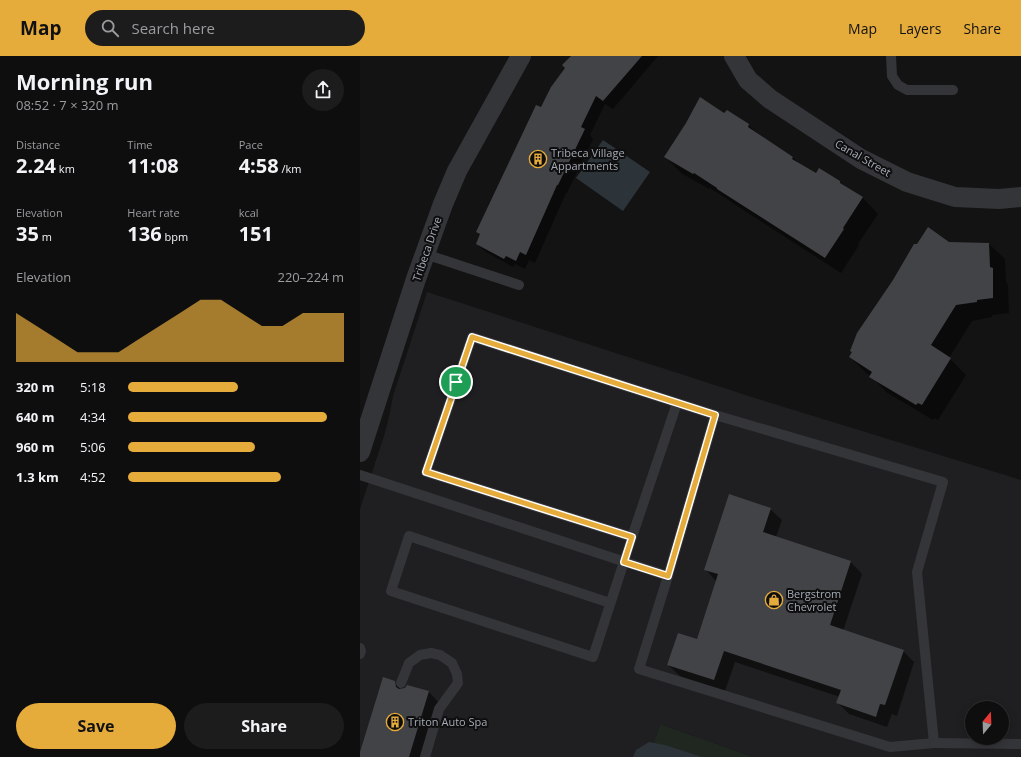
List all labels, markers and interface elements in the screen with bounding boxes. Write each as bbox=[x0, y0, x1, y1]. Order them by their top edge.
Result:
search box bbox=[85, 10, 365, 46]
text: Map bbox=[20, 15, 61, 41]
icon: search bbox=[99, 17, 121, 39]
text: Search here bbox=[131, 18, 215, 38]
text: Map bbox=[848, 19, 877, 38]
text: Layers bbox=[899, 19, 941, 38]
text: Share bbox=[963, 19, 1001, 38]
text: Morning run bbox=[16, 66, 153, 96]
button: share bbox=[302, 69, 344, 111]
text: 08:52 · 7 × 320 m bbox=[16, 96, 119, 114]
street label: Canal Street bbox=[833, 136, 894, 180]
text: Distance bbox=[16, 137, 60, 152]
text: Time bbox=[127, 137, 153, 152]
text: Pace bbox=[239, 137, 263, 152]
place label: Tribeca Village Appartments bbox=[551, 145, 625, 173]
building icon: Tribeca Village Appartments bbox=[528, 149, 548, 169]
text: 2.24 bbox=[16, 152, 56, 179]
text: 11:08 bbox=[127, 152, 179, 179]
text: 4:58 bbox=[239, 152, 279, 179]
text: km bbox=[56, 161, 75, 176]
text: /km bbox=[279, 161, 302, 176]
text: Elevation bbox=[16, 205, 63, 220]
text: Heart rate bbox=[127, 205, 180, 220]
text: kcal bbox=[239, 205, 259, 220]
street label: Tribeca Drive bbox=[408, 215, 445, 283]
text: 35 bbox=[16, 220, 39, 247]
text: 136 bbox=[127, 220, 162, 247]
text: 151 bbox=[239, 220, 273, 247]
text: m bbox=[39, 229, 52, 244]
text: bpm bbox=[162, 229, 188, 244]
text: Elevation bbox=[16, 268, 71, 286]
text: 220–224 m bbox=[277, 268, 344, 286]
pin bbox=[439, 365, 473, 399]
icon: arrive bbox=[445, 371, 467, 393]
text: 320 m bbox=[16, 378, 54, 396]
text: 5:18 bbox=[80, 378, 106, 396]
text: 640 m bbox=[16, 408, 54, 426]
text: 4:34 bbox=[80, 408, 106, 426]
text: 960 m bbox=[16, 438, 54, 456]
text: 5:06 bbox=[80, 438, 106, 456]
text: 1.3 km bbox=[16, 468, 59, 486]
text: 4:52 bbox=[80, 468, 106, 486]
place label: Bergstrom Chevrolet bbox=[787, 586, 841, 614]
shop icon: Bergstrom Chevrolet bbox=[764, 590, 784, 610]
north arrow bbox=[965, 701, 1009, 745]
map controls bbox=[965, 701, 1009, 745]
button: Save bbox=[16, 703, 176, 749]
button: Share bbox=[184, 703, 344, 749]
building icon: Triton Auto Spa bbox=[385, 712, 405, 732]
place label: Triton Auto Spa bbox=[408, 714, 487, 729]

